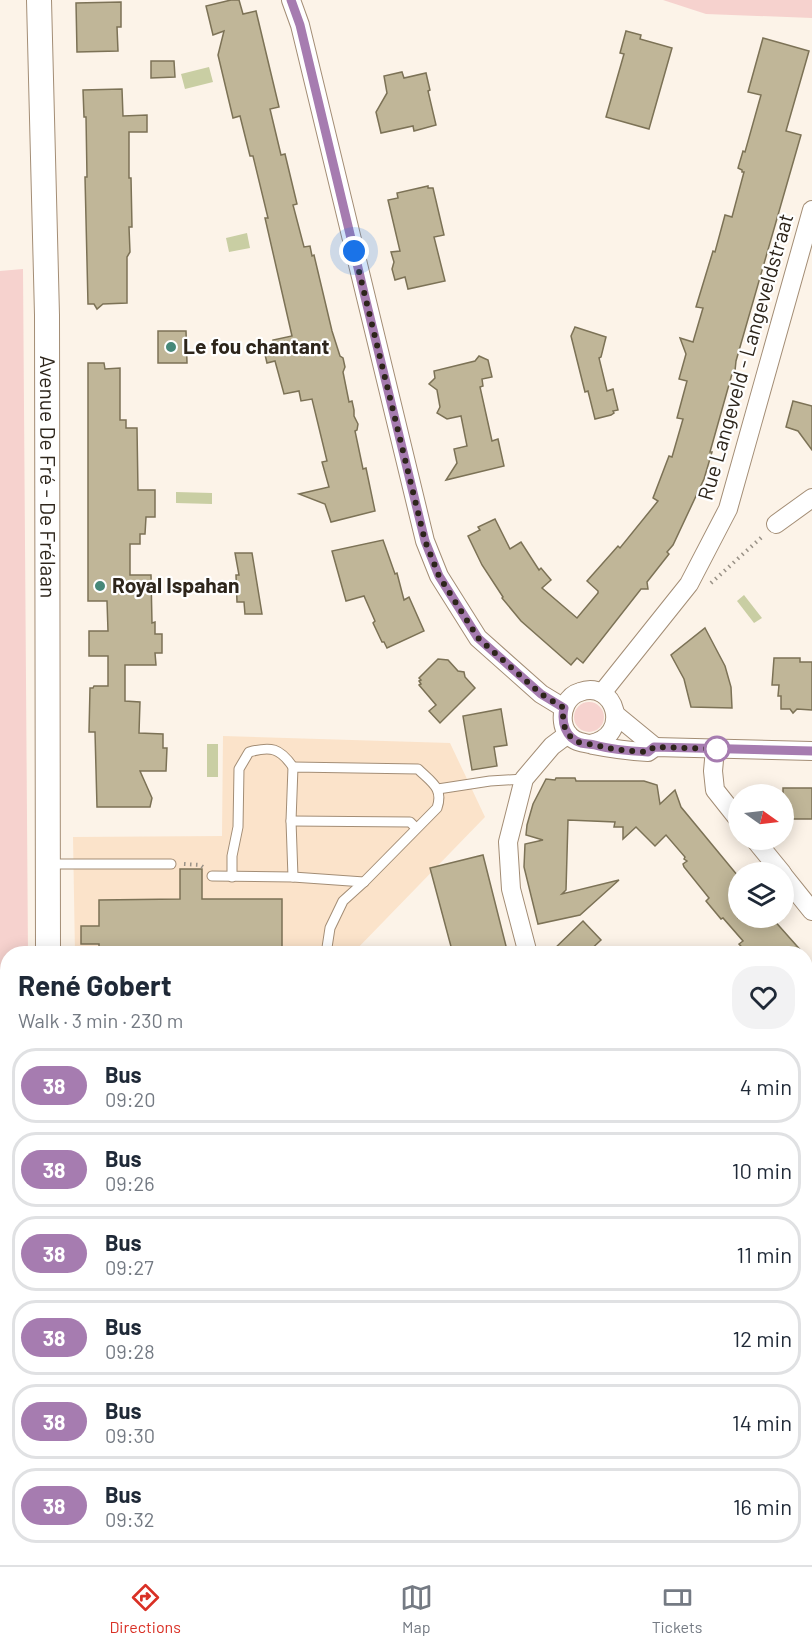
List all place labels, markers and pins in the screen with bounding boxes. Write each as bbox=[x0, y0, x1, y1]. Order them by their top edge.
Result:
place label: Le fou chantant bbox=[183, 333, 329, 358]
marker: Le fou chantant bbox=[164, 340, 178, 354]
place label: Royal Ispahan bbox=[112, 572, 239, 597]
marker: Royal Ispahan bbox=[93, 579, 107, 593]
unlabelled marker bbox=[704, 736, 730, 762]

